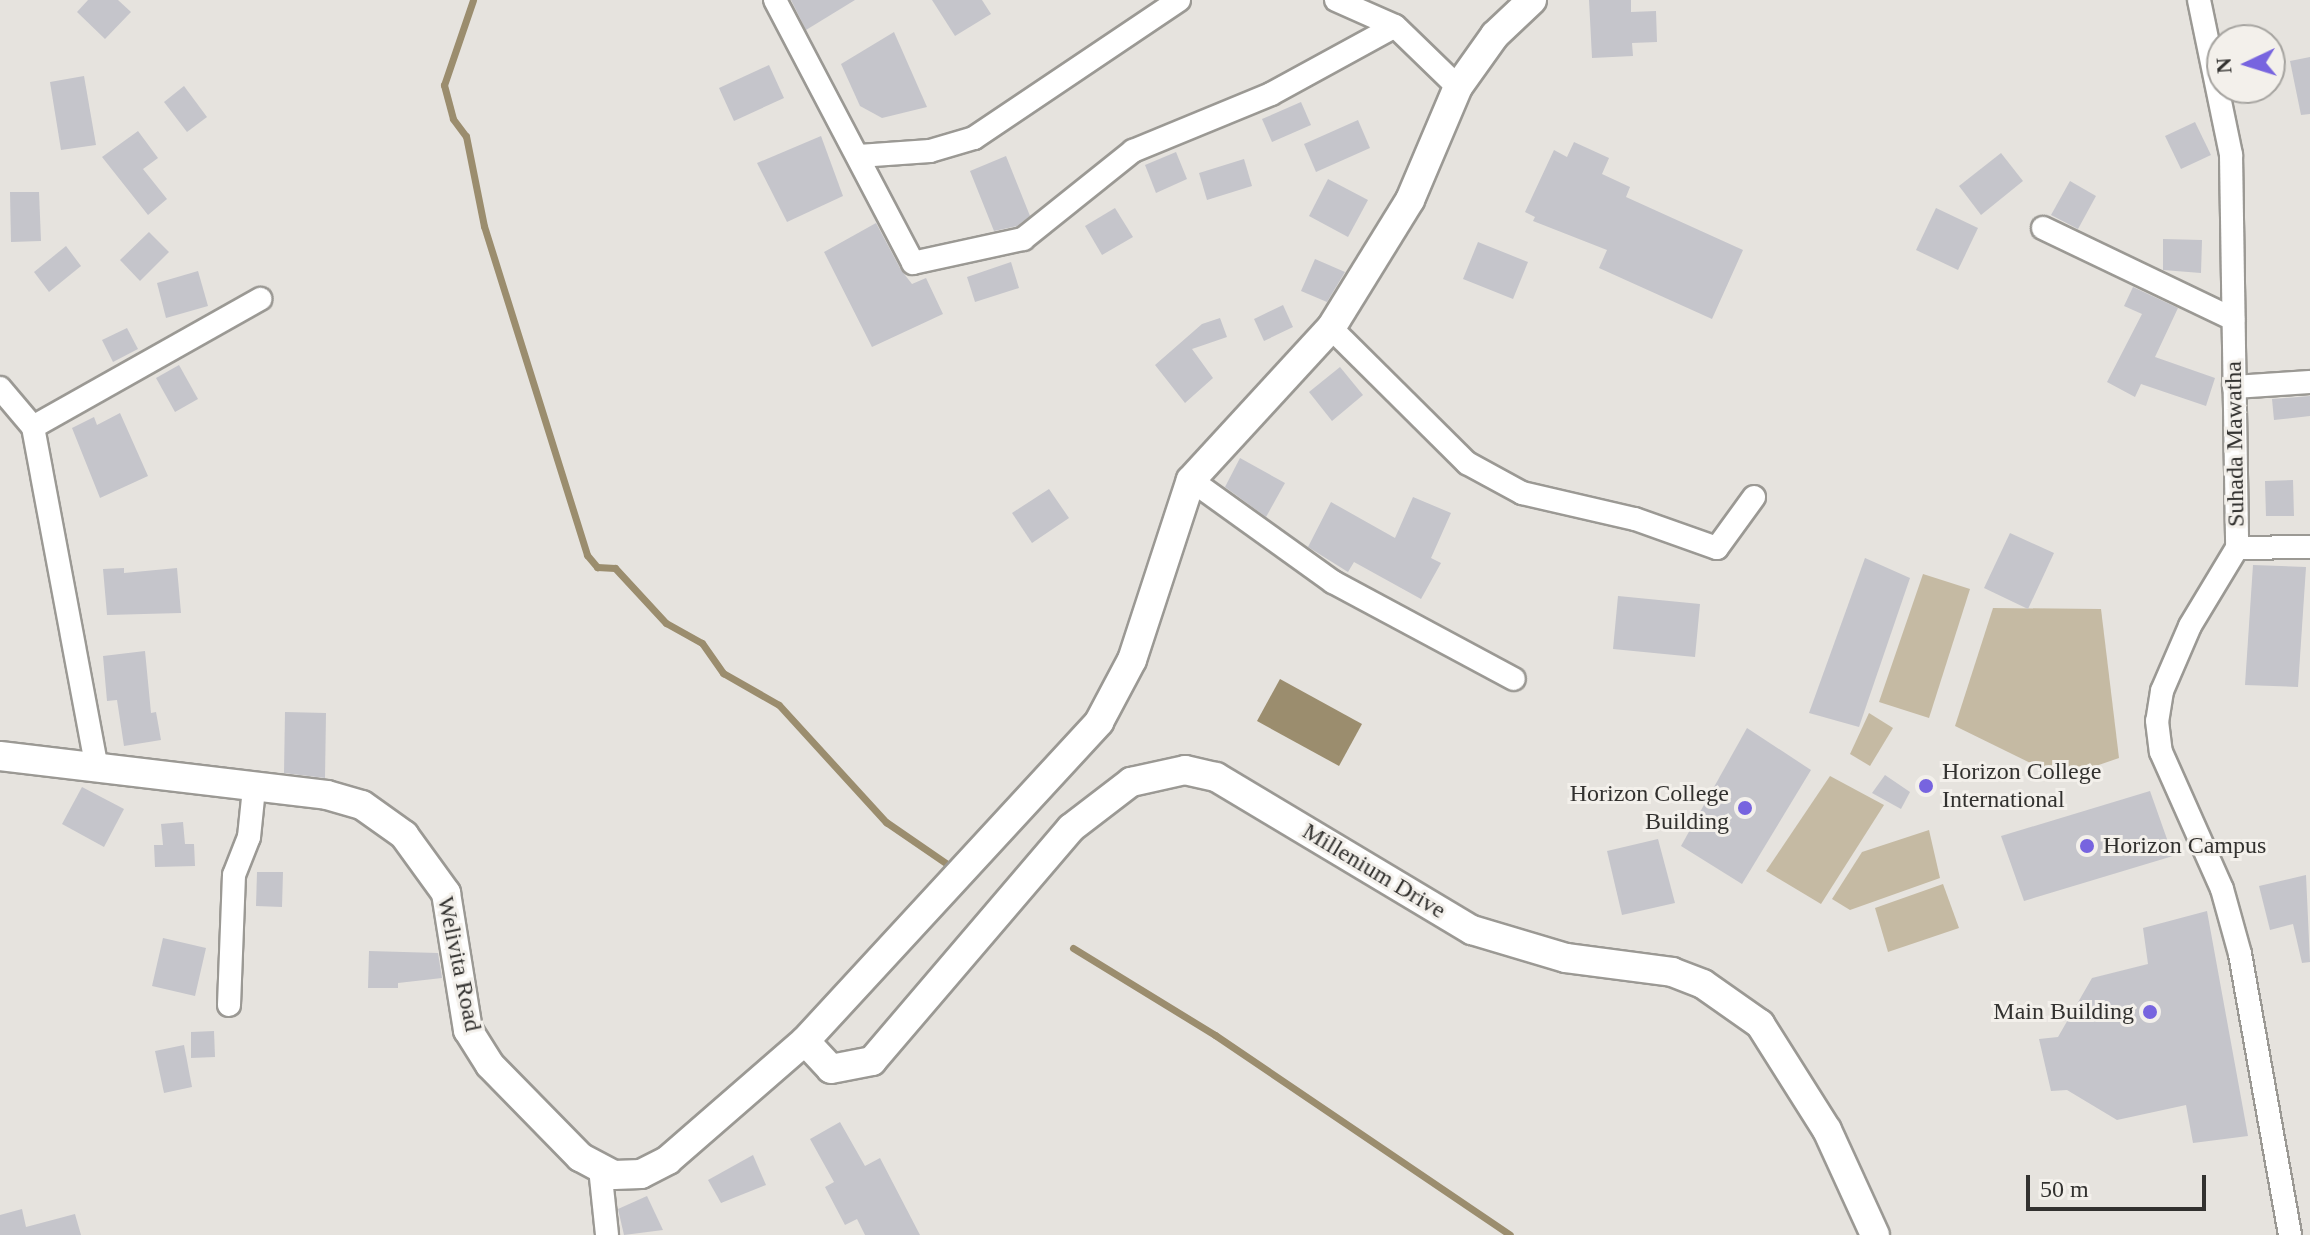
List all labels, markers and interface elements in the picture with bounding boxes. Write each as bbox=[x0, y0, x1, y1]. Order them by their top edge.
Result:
north arrow bbox=[2206, 24, 2286, 104]
text: N bbox=[2211, 57, 2237, 74]
street label: Suhada Mawatha bbox=[2219, 361, 2251, 527]
place label: Horizon College International bbox=[1942, 758, 2101, 814]
marker: Horizon College International bbox=[1917, 777, 1935, 795]
place label: Horizon College Building bbox=[1570, 780, 1729, 836]
marker: Horizon College Building bbox=[1736, 799, 1754, 817]
street label: Millenium Drive bbox=[1297, 817, 1451, 925]
place label: Horizon Campus bbox=[2103, 832, 2266, 860]
marker: Horizon Campus bbox=[2078, 837, 2096, 855]
street label: Welivita Road bbox=[431, 894, 487, 1034]
place label: Main Building bbox=[1993, 998, 2134, 1026]
marker: Main Building bbox=[2141, 1003, 2159, 1021]
scale bar bbox=[2030, 1159, 2210, 1209]
text: 50 m bbox=[2040, 1176, 2089, 1202]

